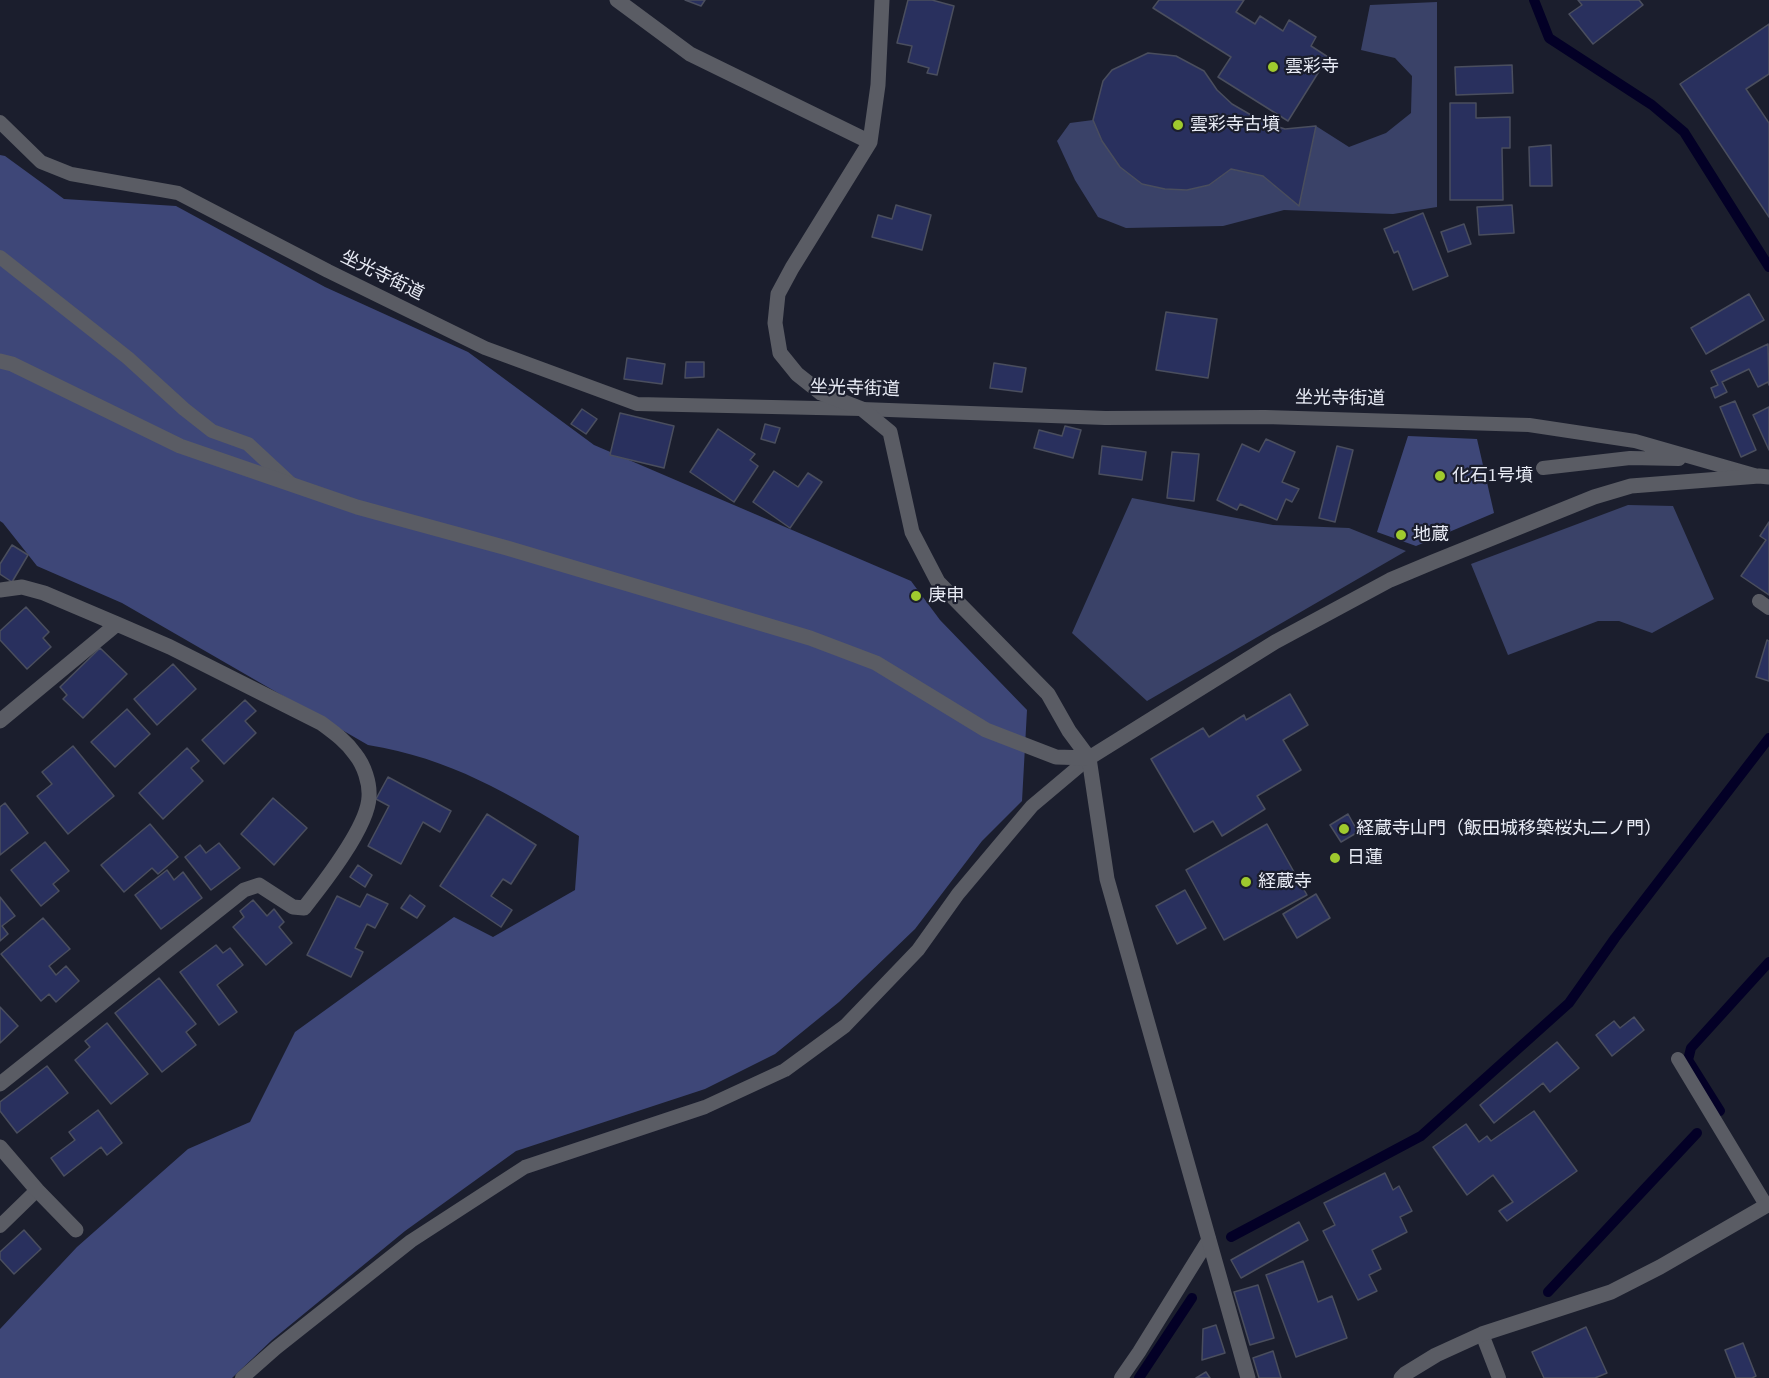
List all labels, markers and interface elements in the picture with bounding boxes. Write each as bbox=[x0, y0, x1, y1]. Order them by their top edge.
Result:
place label: 雲彩寺 bbox=[1285, 56, 1339, 78]
marker: 雲彩寺 bbox=[1266, 60, 1280, 74]
place label: 雲彩寺古墳 bbox=[1190, 114, 1280, 136]
marker: 雲彩寺古墳 bbox=[1171, 118, 1185, 132]
street label: 坐光寺街道 bbox=[337, 247, 427, 305]
street label: 坐光寺街道 bbox=[810, 377, 900, 401]
street label: 坐光寺街道 bbox=[1295, 387, 1385, 411]
place label: 化石1号墳 bbox=[1452, 465, 1533, 487]
marker: 化石1号墳 bbox=[1433, 469, 1447, 483]
place label: 地蔵 bbox=[1413, 524, 1449, 546]
marker: 地蔵 bbox=[1394, 528, 1408, 542]
place label: 庚申 bbox=[928, 585, 964, 607]
marker: 庚申 bbox=[909, 589, 923, 603]
place label: 経蔵寺山門（飯田城移築桜丸二ノ門） bbox=[1356, 818, 1662, 840]
marker: 経蔵寺山門（飯田城移築桜丸二ノ門） bbox=[1337, 822, 1351, 836]
place label: 日蓮 bbox=[1347, 847, 1383, 869]
marker: 日蓮 bbox=[1328, 851, 1342, 865]
place label: 経蔵寺 bbox=[1258, 871, 1312, 893]
marker: 経蔵寺 bbox=[1239, 875, 1253, 889]

